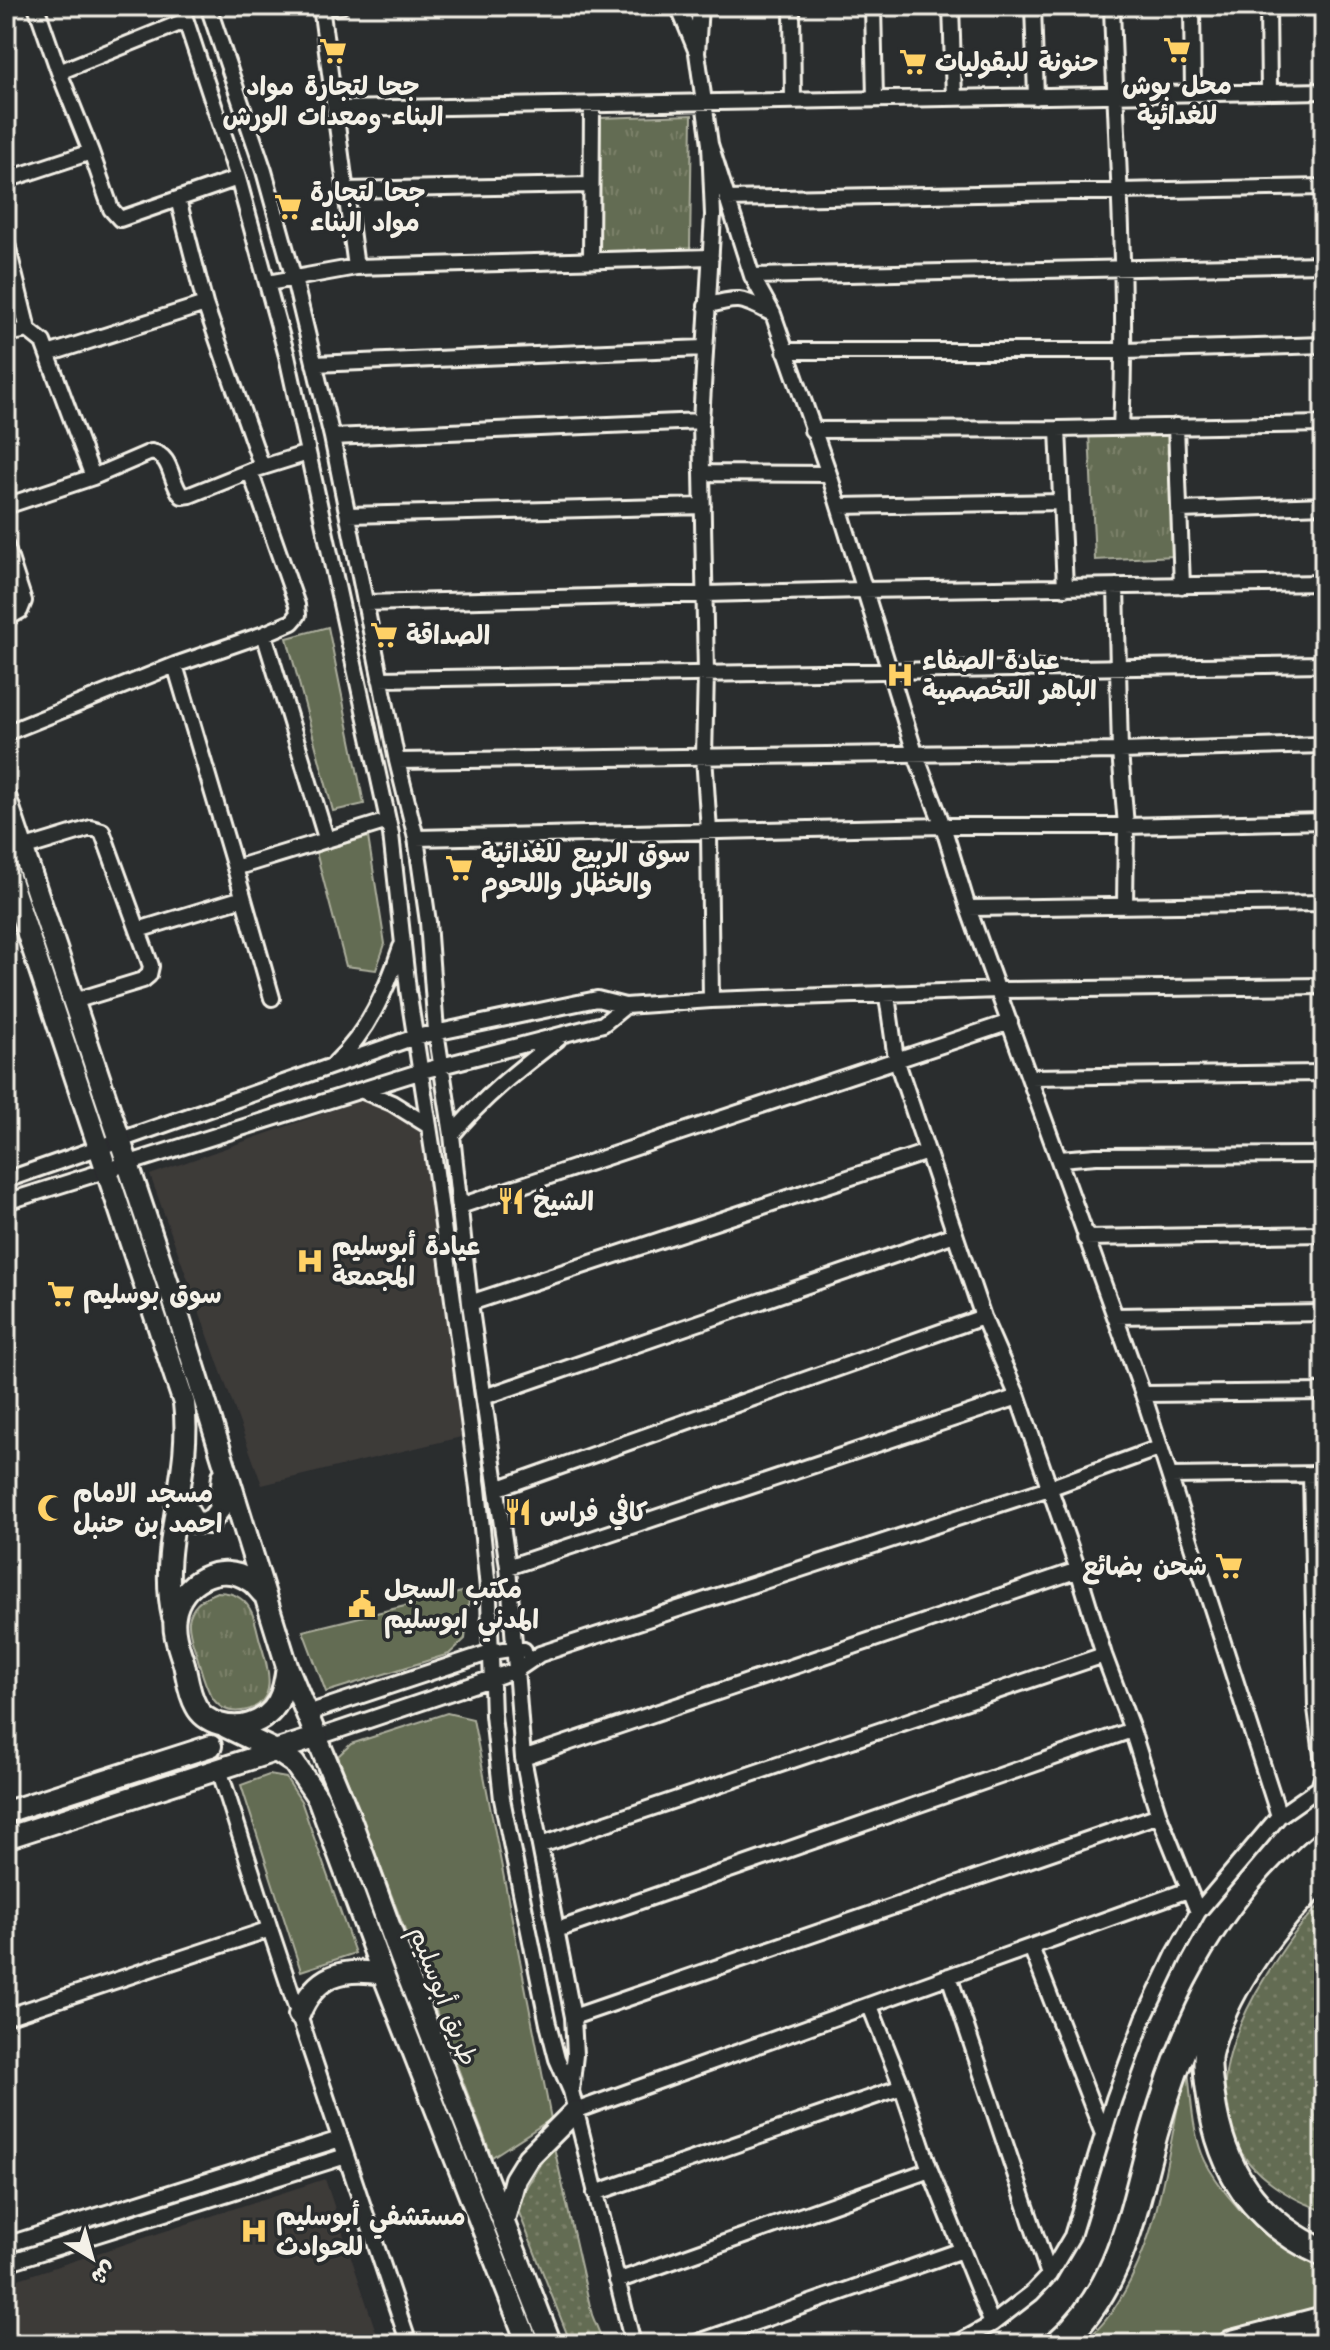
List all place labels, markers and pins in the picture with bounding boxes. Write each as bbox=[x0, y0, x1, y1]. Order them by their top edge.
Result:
supermarket icon: محل بوش للغدائية bbox=[1162, 35, 1192, 65]
supermarket icon: جحا لتجارة مواد البناء ومعدات الورش bbox=[318, 36, 348, 66]
place label: حنونة للبقوليات bbox=[935, 43, 1098, 85]
supermarket icon: حنونة للبقوليات bbox=[898, 47, 928, 77]
place label: محل بوش للغدائية bbox=[1122, 66, 1232, 138]
place label: جحا لتجارة مواد البناء ومعدات الورش bbox=[223, 67, 443, 139]
place label: جحا لتجارة مواد البناء bbox=[310, 173, 425, 245]
supermarket icon: جحا لتجارة مواد البناء bbox=[273, 192, 303, 222]
place label: الصداقة bbox=[406, 616, 490, 658]
supermarket icon: الصداقة bbox=[369, 620, 399, 650]
place label: عيادة الصفاء الباهر التخصصية bbox=[922, 641, 1097, 713]
hospital icon: عيادة الصفاء الباهر التخصصية bbox=[885, 660, 915, 690]
place label: سوق الربيع للغذائية والخظار واللحوم bbox=[481, 834, 690, 906]
supermarket icon: سوق الربيع للغذائية والخظار واللحوم bbox=[444, 853, 474, 883]
place label: الشيخ bbox=[533, 1182, 594, 1224]
restaurant icon: الشيخ bbox=[496, 1186, 526, 1216]
place label: عيادة أبوسليم المجمعة bbox=[332, 1227, 480, 1299]
hospital icon: عيادة أبوسليم المجمعة bbox=[295, 1246, 325, 1276]
place label: سوق بوسليم bbox=[83, 1275, 222, 1317]
supermarket icon: سوق بوسليم bbox=[46, 1279, 76, 1309]
place label: مسجد الامام احمد بن حنبل bbox=[73, 1474, 222, 1546]
mosque icon: مسجد الامام احمد بن حنبل bbox=[36, 1493, 66, 1523]
place label: كافي فراس bbox=[540, 1493, 648, 1535]
restaurant icon: كافي فراس bbox=[503, 1497, 533, 1527]
place label: شحن بضائع bbox=[1082, 1547, 1207, 1589]
supermarket icon: شحن بضائع bbox=[1214, 1551, 1244, 1581]
place label: مكتب السجل المدني ابوسليم bbox=[384, 1570, 539, 1643]
public building icon: مكتب السجل المدني ابوسليم bbox=[347, 1589, 377, 1619]
place label: مستشفي أبوسليم للحوادث bbox=[276, 2197, 466, 2269]
hospital icon: مستشفي أبوسليم للحوادث bbox=[239, 2216, 269, 2246]

